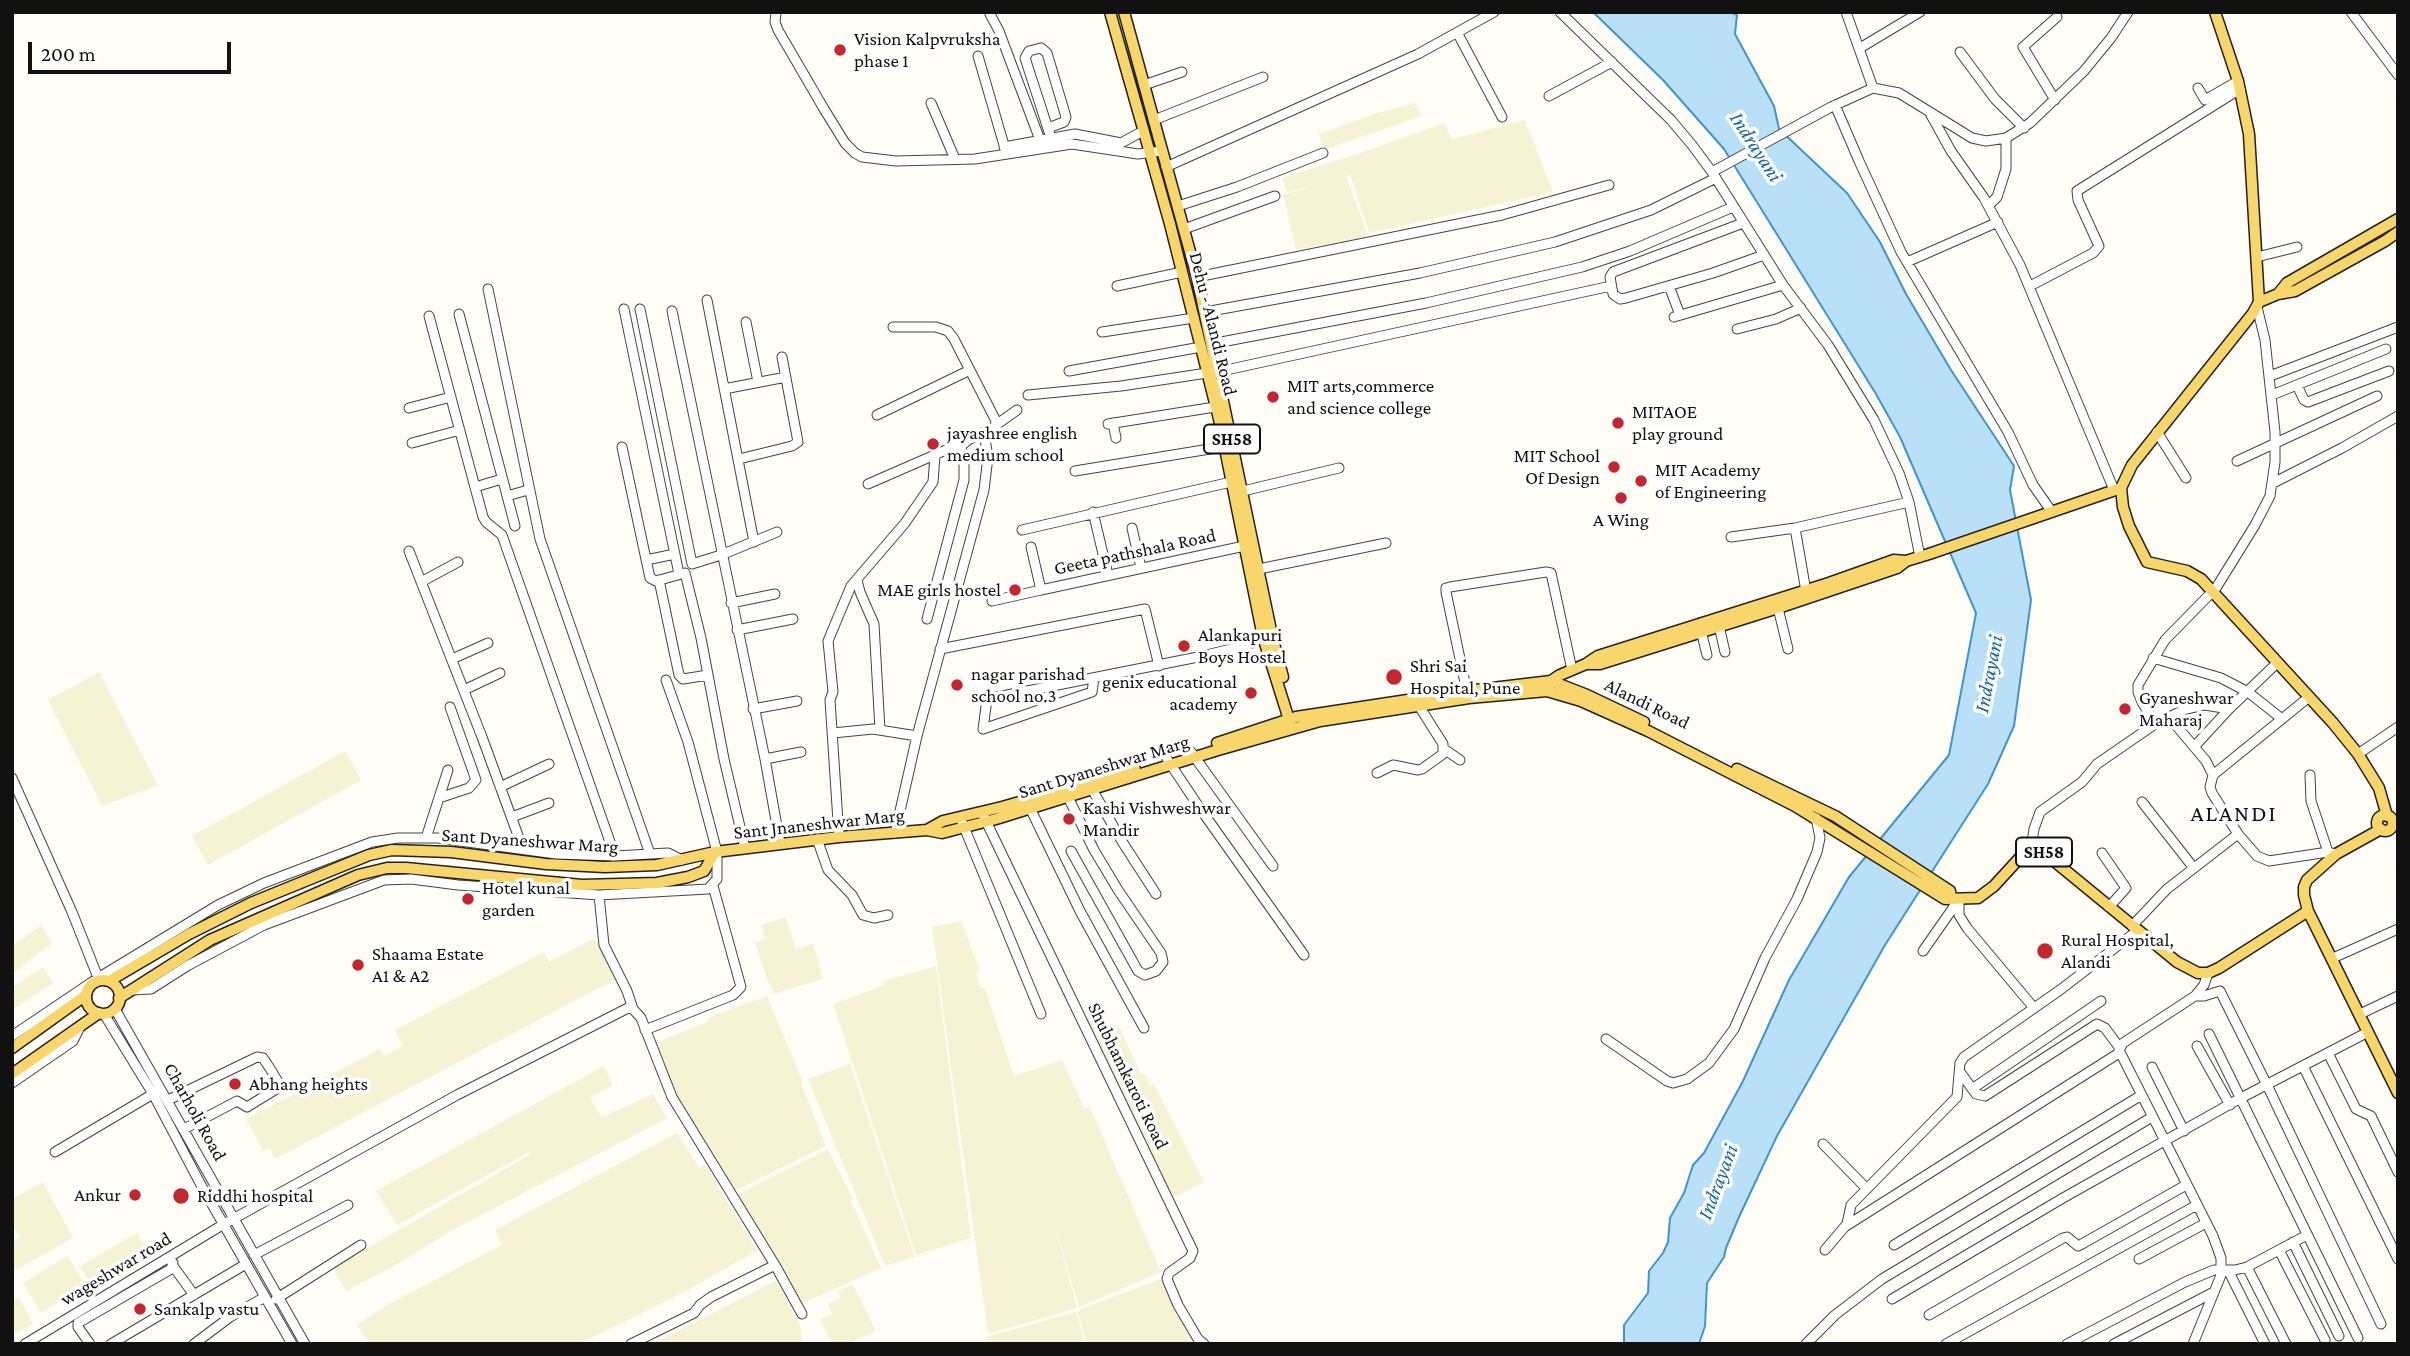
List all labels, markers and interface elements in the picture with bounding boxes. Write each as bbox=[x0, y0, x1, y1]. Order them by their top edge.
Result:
scale bar bbox=[32, 28, 234, 72]
place label: Vision Kalpvruksha phase 1 bbox=[854, 28, 1001, 72]
text: 200 m bbox=[41, 42, 96, 66]
marker: Vision Kalpvruksha phase 1 bbox=[832, 42, 848, 58]
water label: Indrayani bbox=[1724, 107, 1788, 187]
street label: Dehu - Alandi Road bbox=[1184, 250, 1242, 398]
place label: MIT arts,commerce and science college bbox=[1287, 375, 1434, 419]
marker: MIT arts,commerce and science college bbox=[1265, 389, 1281, 405]
place label: MITAOE play ground bbox=[1632, 401, 1723, 445]
marker: MITAOE play ground bbox=[1610, 415, 1626, 431]
place label: jayashree english medium school bbox=[947, 422, 1077, 466]
road number: SH58 bbox=[1204, 424, 1260, 454]
marker: jayashree english medium school bbox=[925, 436, 941, 452]
place label: MIT School Of Design bbox=[1514, 445, 1600, 489]
marker: MIT School Of Design bbox=[1606, 459, 1622, 475]
place label: MIT Academy of Engineering bbox=[1655, 459, 1766, 503]
marker: MIT Academy of Engineering bbox=[1633, 473, 1649, 489]
marker: A Wing bbox=[1613, 490, 1629, 506]
place label: A Wing bbox=[1593, 509, 1649, 531]
street label: Geeta pathshala Road bbox=[1052, 524, 1218, 580]
place label: MAE girls hostel bbox=[877, 579, 1001, 601]
marker: MAE girls hostel bbox=[1007, 582, 1023, 598]
place label: Alankapuri Boys Hostel bbox=[1198, 624, 1286, 668]
water label: Indrayani bbox=[1969, 633, 2009, 715]
marker: Alankapuri Boys Hostel bbox=[1176, 638, 1192, 654]
place label: Shri Sai Hospital, Pune bbox=[1410, 655, 1520, 699]
place label: nagar parishad school no.3 bbox=[971, 663, 1085, 707]
marker: Shri Sai Hospital, Pune bbox=[1384, 667, 1404, 687]
place label: genix educational academy bbox=[1102, 671, 1237, 715]
street label: Alandi Road bbox=[1601, 674, 1693, 734]
marker: nagar parishad school no.3 bbox=[949, 677, 965, 693]
marker: genix educational academy bbox=[1243, 685, 1259, 701]
place label: Gyaneshwar Maharaj bbox=[2139, 687, 2234, 731]
marker: Gyaneshwar Maharaj bbox=[2117, 701, 2133, 717]
street label: Sant Dyaneshwar Marg bbox=[1016, 730, 1192, 804]
place label: Kashi Vishweshwar Mandir bbox=[1083, 797, 1231, 841]
district label: ALANDI bbox=[2191, 800, 2277, 828]
street label: Sant Jnaneshwar Marg bbox=[732, 804, 906, 844]
marker: Kashi Vishweshwar Mandir bbox=[1061, 811, 1077, 827]
street label: Sant Dyaneshwar Marg bbox=[441, 823, 619, 859]
road number: SH58 bbox=[2016, 838, 2072, 866]
place label: Hotel kunal garden bbox=[482, 877, 570, 921]
marker: Hotel kunal garden bbox=[460, 891, 476, 907]
place label: Rural Hospital, Alandi bbox=[2061, 929, 2174, 973]
marker: Rural Hospital, Alandi bbox=[2035, 941, 2055, 961]
place label: Shaama Estate A1 & A2 bbox=[372, 943, 484, 987]
marker: Shaama Estate A1 & A2 bbox=[350, 957, 366, 973]
street label: Shubhamkaroti Road bbox=[1083, 999, 1173, 1153]
street label: Charholi Road bbox=[159, 1059, 231, 1165]
place label: Abhang heights bbox=[249, 1073, 368, 1095]
marker: Abhang heights bbox=[227, 1076, 243, 1092]
water label: Indrayani bbox=[1692, 1141, 1744, 1223]
place label: Ankur bbox=[74, 1184, 121, 1206]
place label: Riddhi hospital bbox=[197, 1185, 313, 1207]
marker: Riddhi hospital bbox=[171, 1186, 191, 1206]
marker: Ankur bbox=[127, 1187, 143, 1203]
street label: wageshwar road bbox=[56, 1227, 176, 1311]
place label: Sankalp vastu bbox=[154, 1298, 259, 1320]
marker: Sankalp vastu bbox=[132, 1301, 148, 1317]

